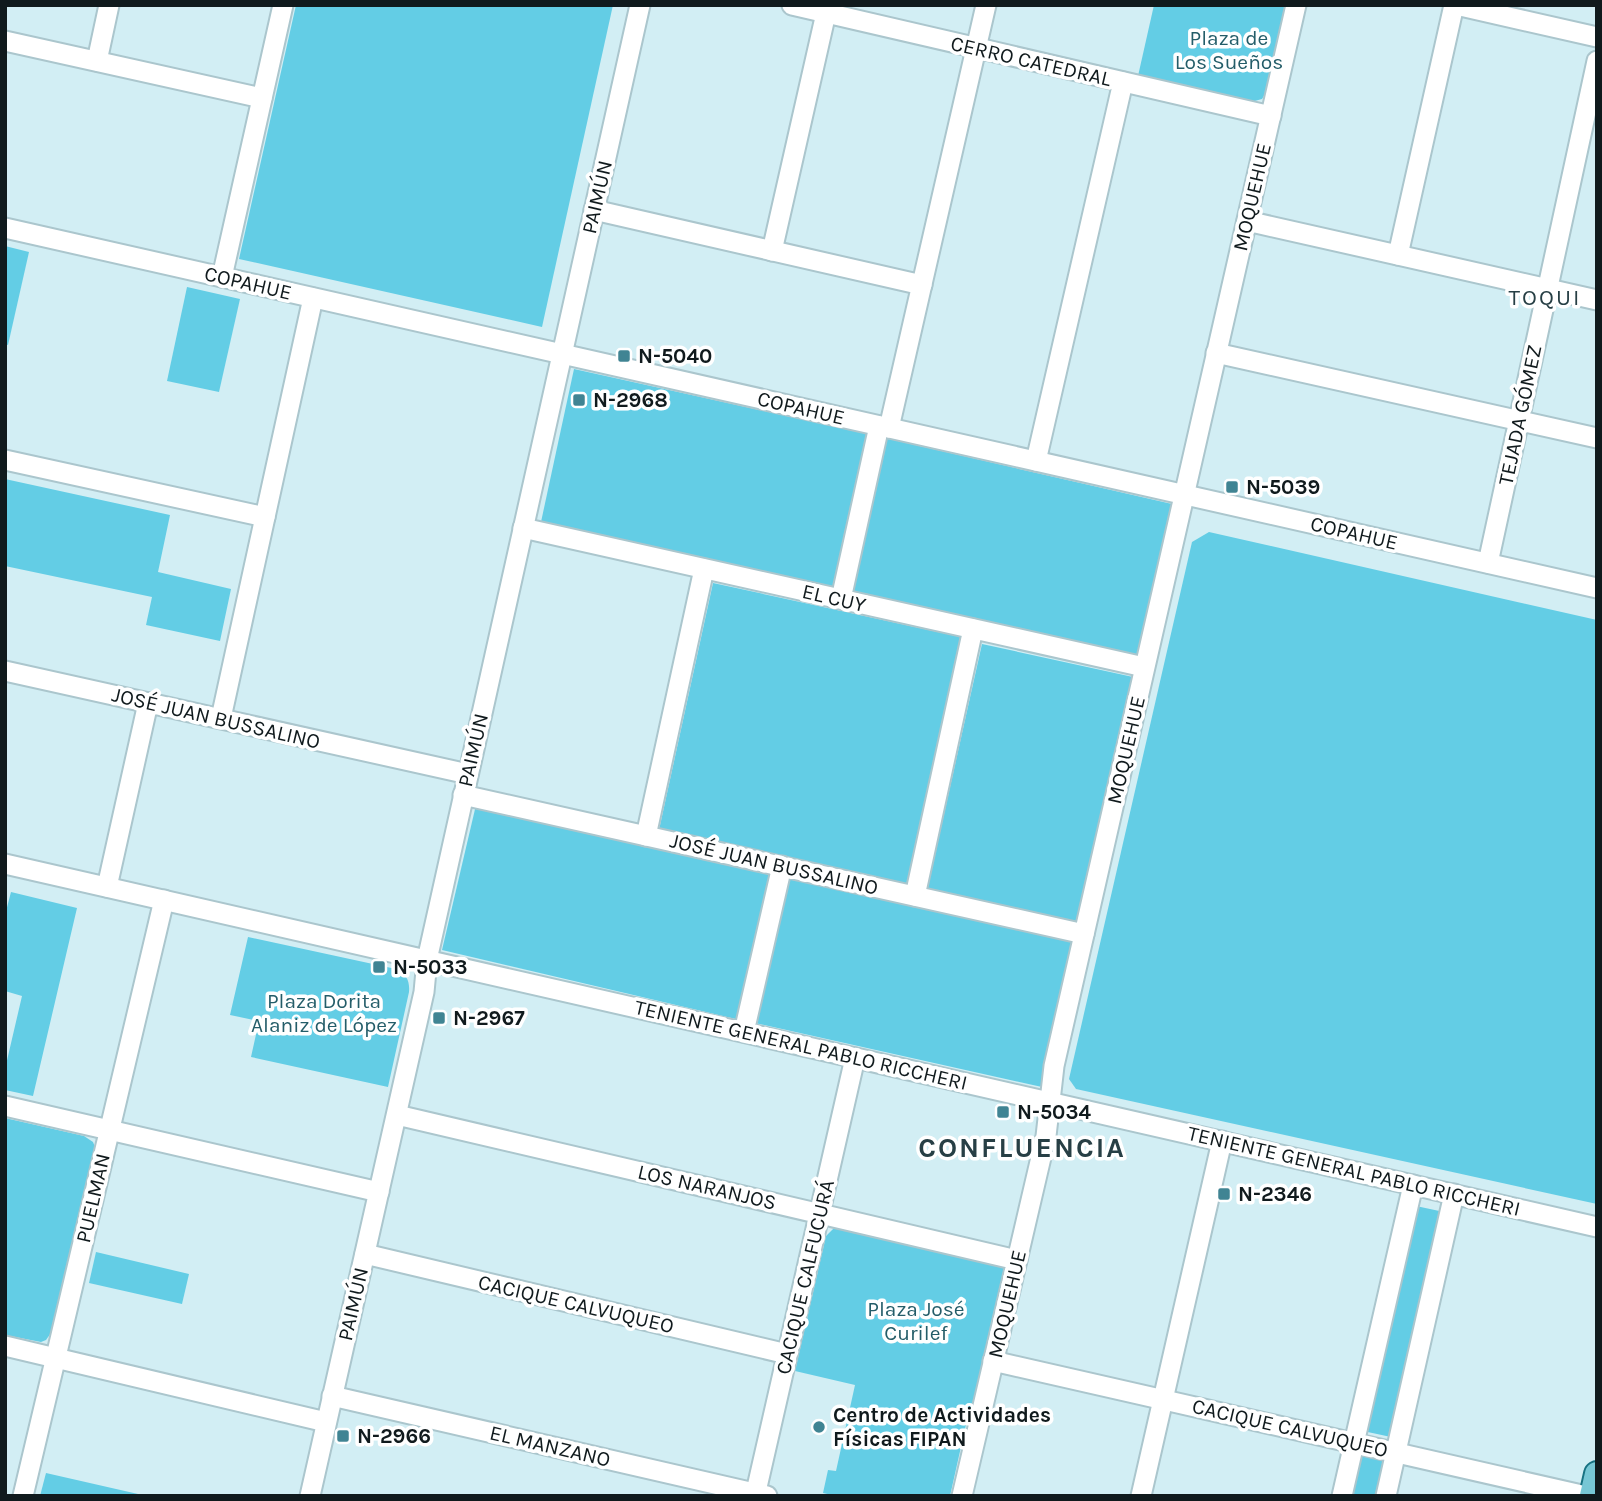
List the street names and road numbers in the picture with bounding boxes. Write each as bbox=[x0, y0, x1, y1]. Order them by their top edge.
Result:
street label: CERRO CATEDRAL bbox=[948, 31, 1114, 91]
street label: MOQUEHUE bbox=[1228, 141, 1276, 253]
street label: PAIMÚN bbox=[577, 158, 617, 236]
street label: COPAHUE bbox=[202, 261, 294, 305]
street label: TEJADA GÓMEZ bbox=[1493, 343, 1547, 487]
street label: COPAHUE bbox=[755, 386, 847, 430]
street label: COPAHUE bbox=[1308, 511, 1400, 555]
street label: EL CUY bbox=[800, 579, 869, 617]
street label: JOSÉ JUAN BUSSALINO bbox=[110, 682, 322, 754]
street label: MOQUEHUE bbox=[1102, 694, 1150, 806]
street label: PAIMÚN bbox=[453, 711, 493, 789]
street label: JOSÉ JUAN BUSSALINO bbox=[668, 828, 880, 900]
street label: TENIENTE GENERAL PABLO RICCHERI bbox=[632, 995, 970, 1095]
street label: TENIENTE GENERAL PABLO RICCHERI bbox=[1185, 1121, 1523, 1221]
street label: PUELMAN bbox=[71, 1151, 115, 1245]
street label: LOS NARANJOS bbox=[635, 1159, 779, 1215]
street label: CACIQUE CALFUCURÁ bbox=[771, 1177, 839, 1377]
street label: MOQUEHUE bbox=[983, 1248, 1031, 1360]
street label: PAIMÚN bbox=[333, 1265, 373, 1343]
street label: CACIQUE CALVUQUEO bbox=[476, 1270, 676, 1338]
street label: CACIQUE CALVUQUEO bbox=[1190, 1394, 1390, 1462]
street label: EL MANZANO bbox=[487, 1420, 613, 1472]

